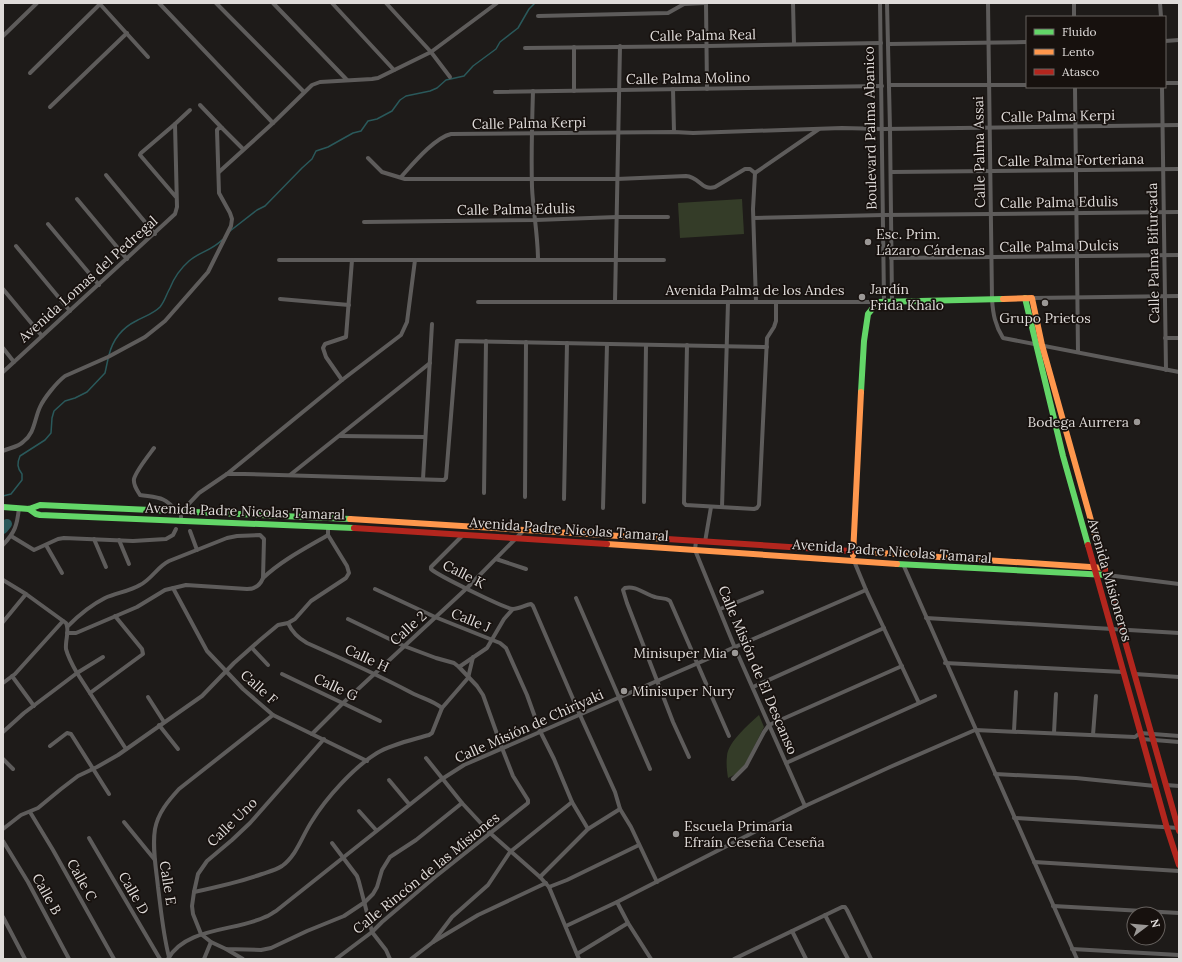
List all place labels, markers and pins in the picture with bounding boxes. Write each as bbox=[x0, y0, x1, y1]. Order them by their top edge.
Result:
place label: Esc. Prim. Lázaro Cárdenas bbox=[876, 225, 985, 259]
marker: Esc. Prim. Lázaro Cárdenas bbox=[863, 237, 873, 247]
place label: Jardín Frida Khalo bbox=[869, 280, 944, 314]
marker: Jardín Frida Khalo bbox=[857, 292, 867, 302]
marker: Grupo Prietos bbox=[1040, 298, 1050, 308]
place label: Grupo Prietos bbox=[999, 309, 1091, 327]
place label: Bodega Aurrera bbox=[1028, 413, 1129, 431]
marker: Bodega Aurrera bbox=[1132, 417, 1142, 427]
place label: Minisuper Mia bbox=[633, 644, 727, 662]
marker: Minisuper Mia bbox=[730, 648, 740, 658]
place label: Minisuper Nury bbox=[632, 682, 735, 700]
marker: Minisuper Nury bbox=[619, 686, 629, 696]
place label: Escuela Primaria Efraín Ceseña Ceseña bbox=[684, 817, 825, 851]
marker: Escuela Primaria Efraín Ceseña Ceseña bbox=[671, 829, 681, 839]

